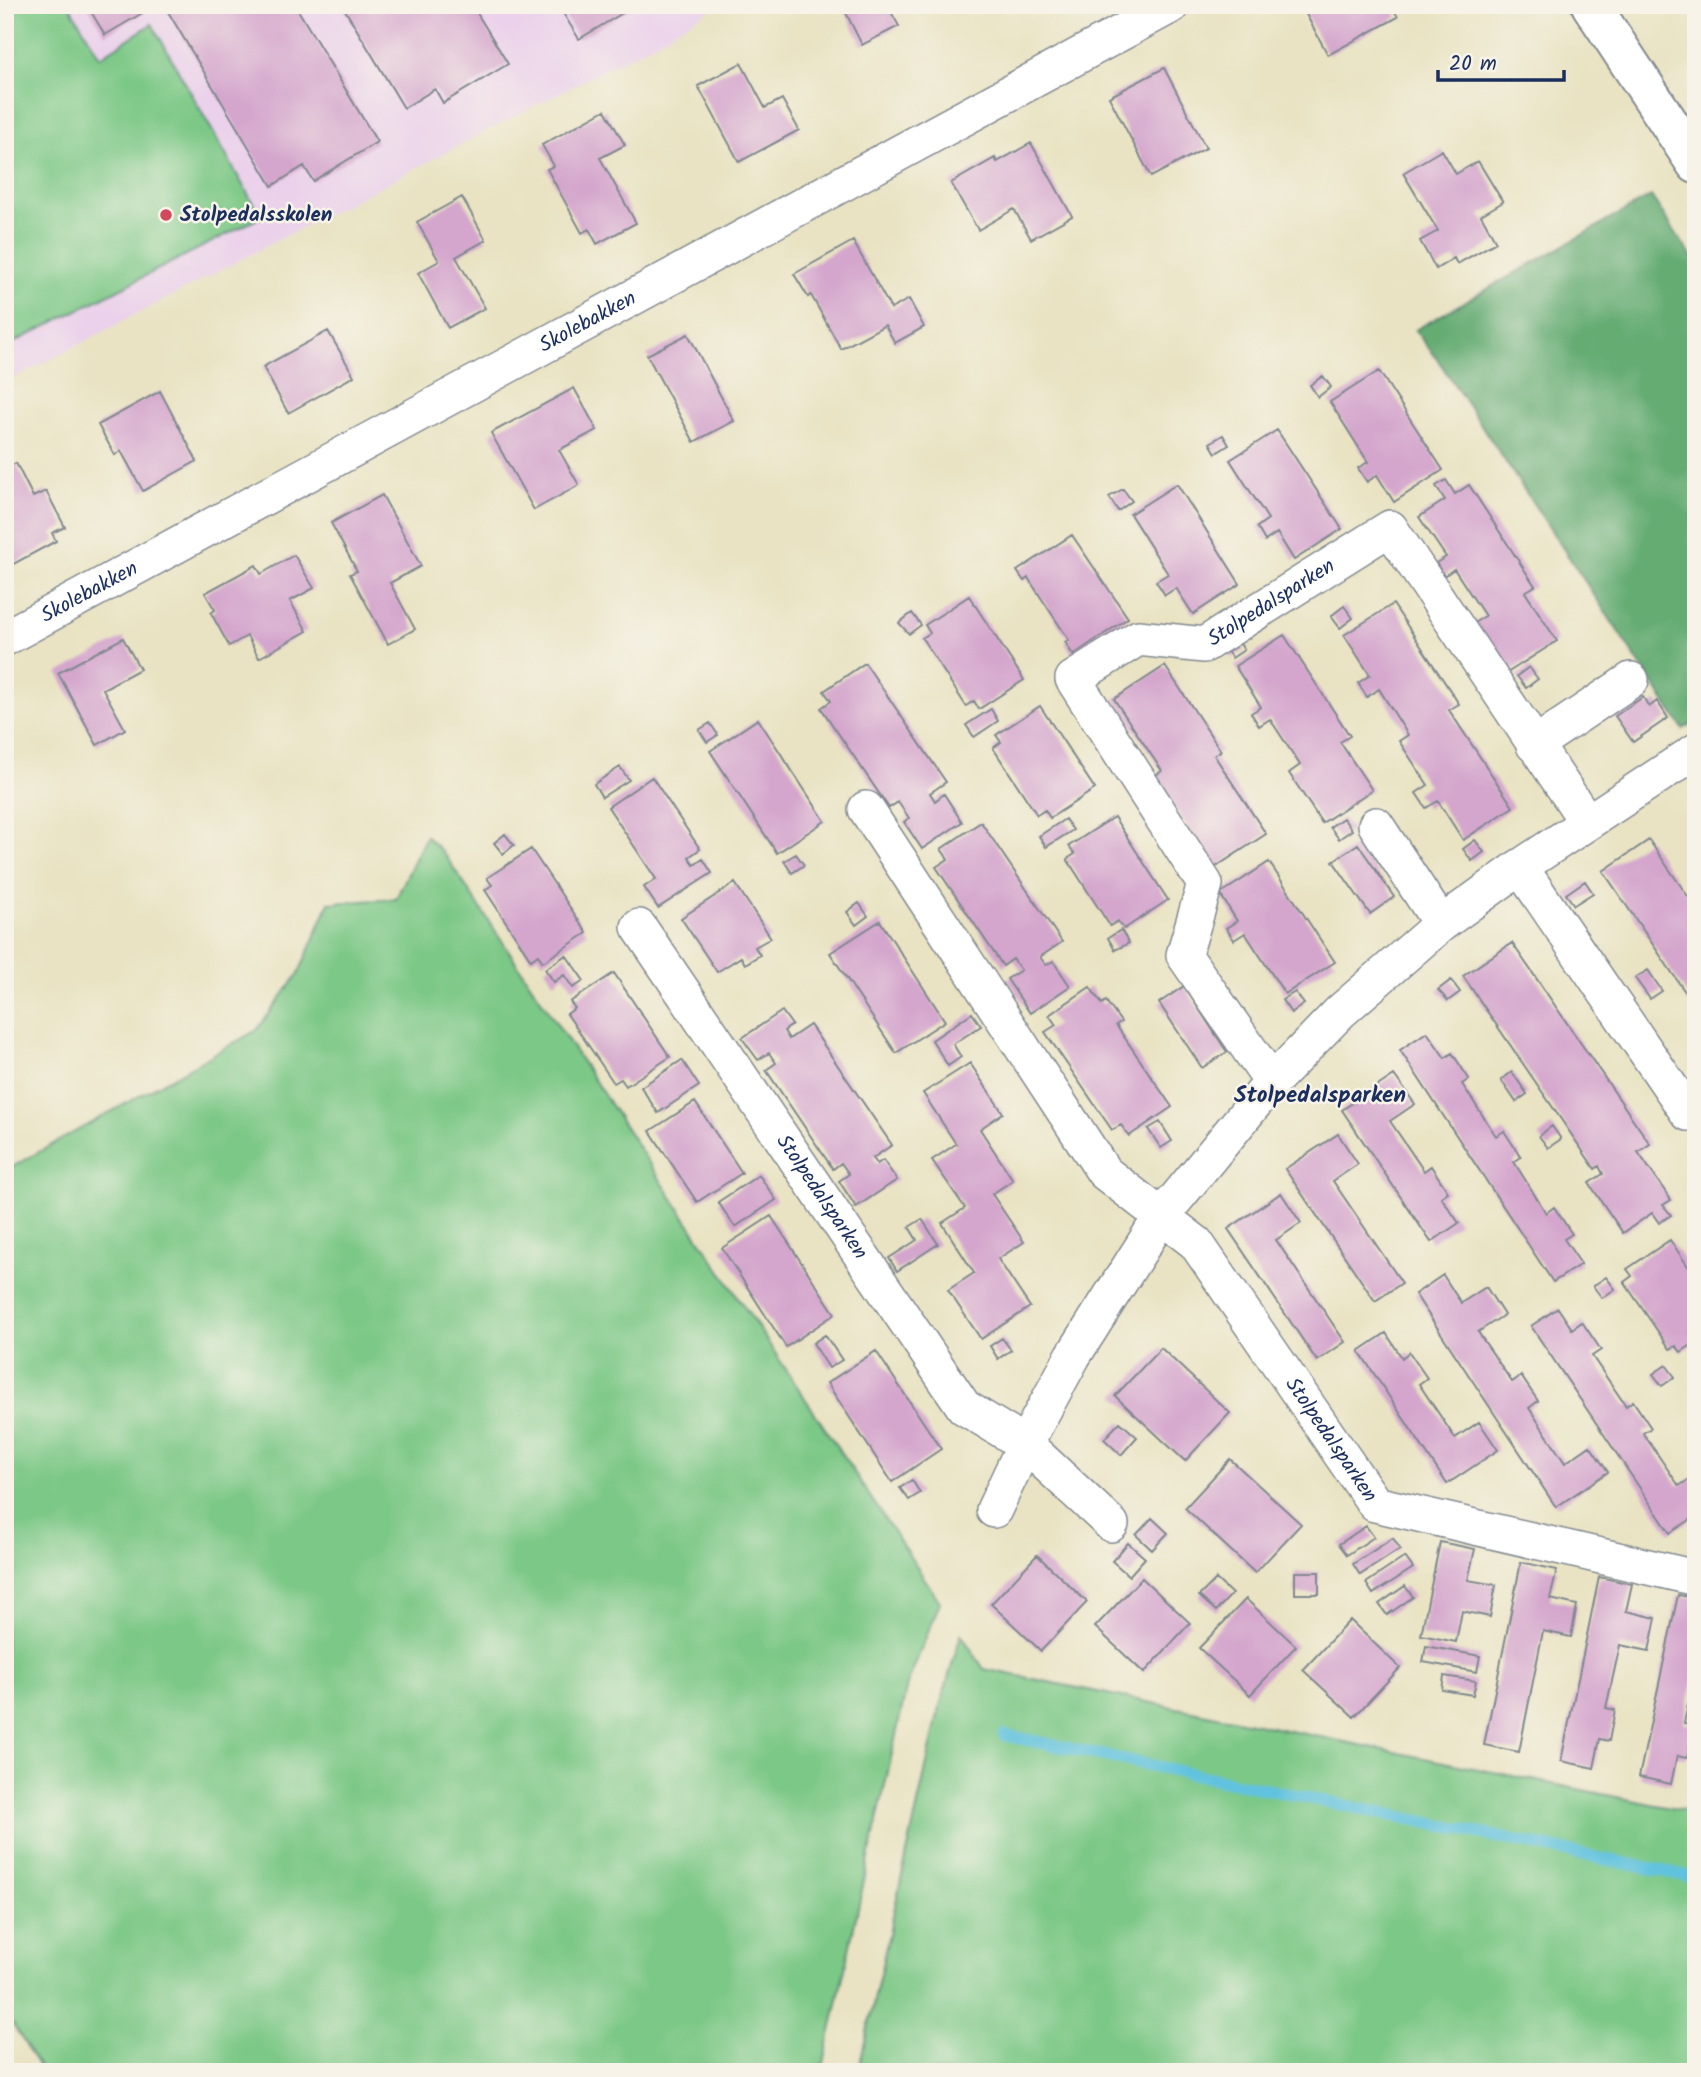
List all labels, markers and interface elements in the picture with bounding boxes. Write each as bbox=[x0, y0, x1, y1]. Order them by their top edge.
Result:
scale bar bbox=[1438, 38, 1564, 82]
text: 20 m bbox=[1449, 48, 1497, 81]
place label: Stolpedalsskolen bbox=[180, 199, 332, 232]
marker: Stolpedalsskolen bbox=[158, 207, 174, 223]
street label: Skolebakken bbox=[533, 282, 642, 362]
street label: Stolpedalsparken bbox=[1201, 550, 1341, 655]
street label: Skolebakken bbox=[35, 552, 144, 632]
district label: Stolpedalsparken bbox=[1234, 1078, 1406, 1114]
street label: Stolpedalsparken bbox=[767, 1128, 876, 1266]
street label: Stolpedalsparken bbox=[1276, 1371, 1386, 1509]

